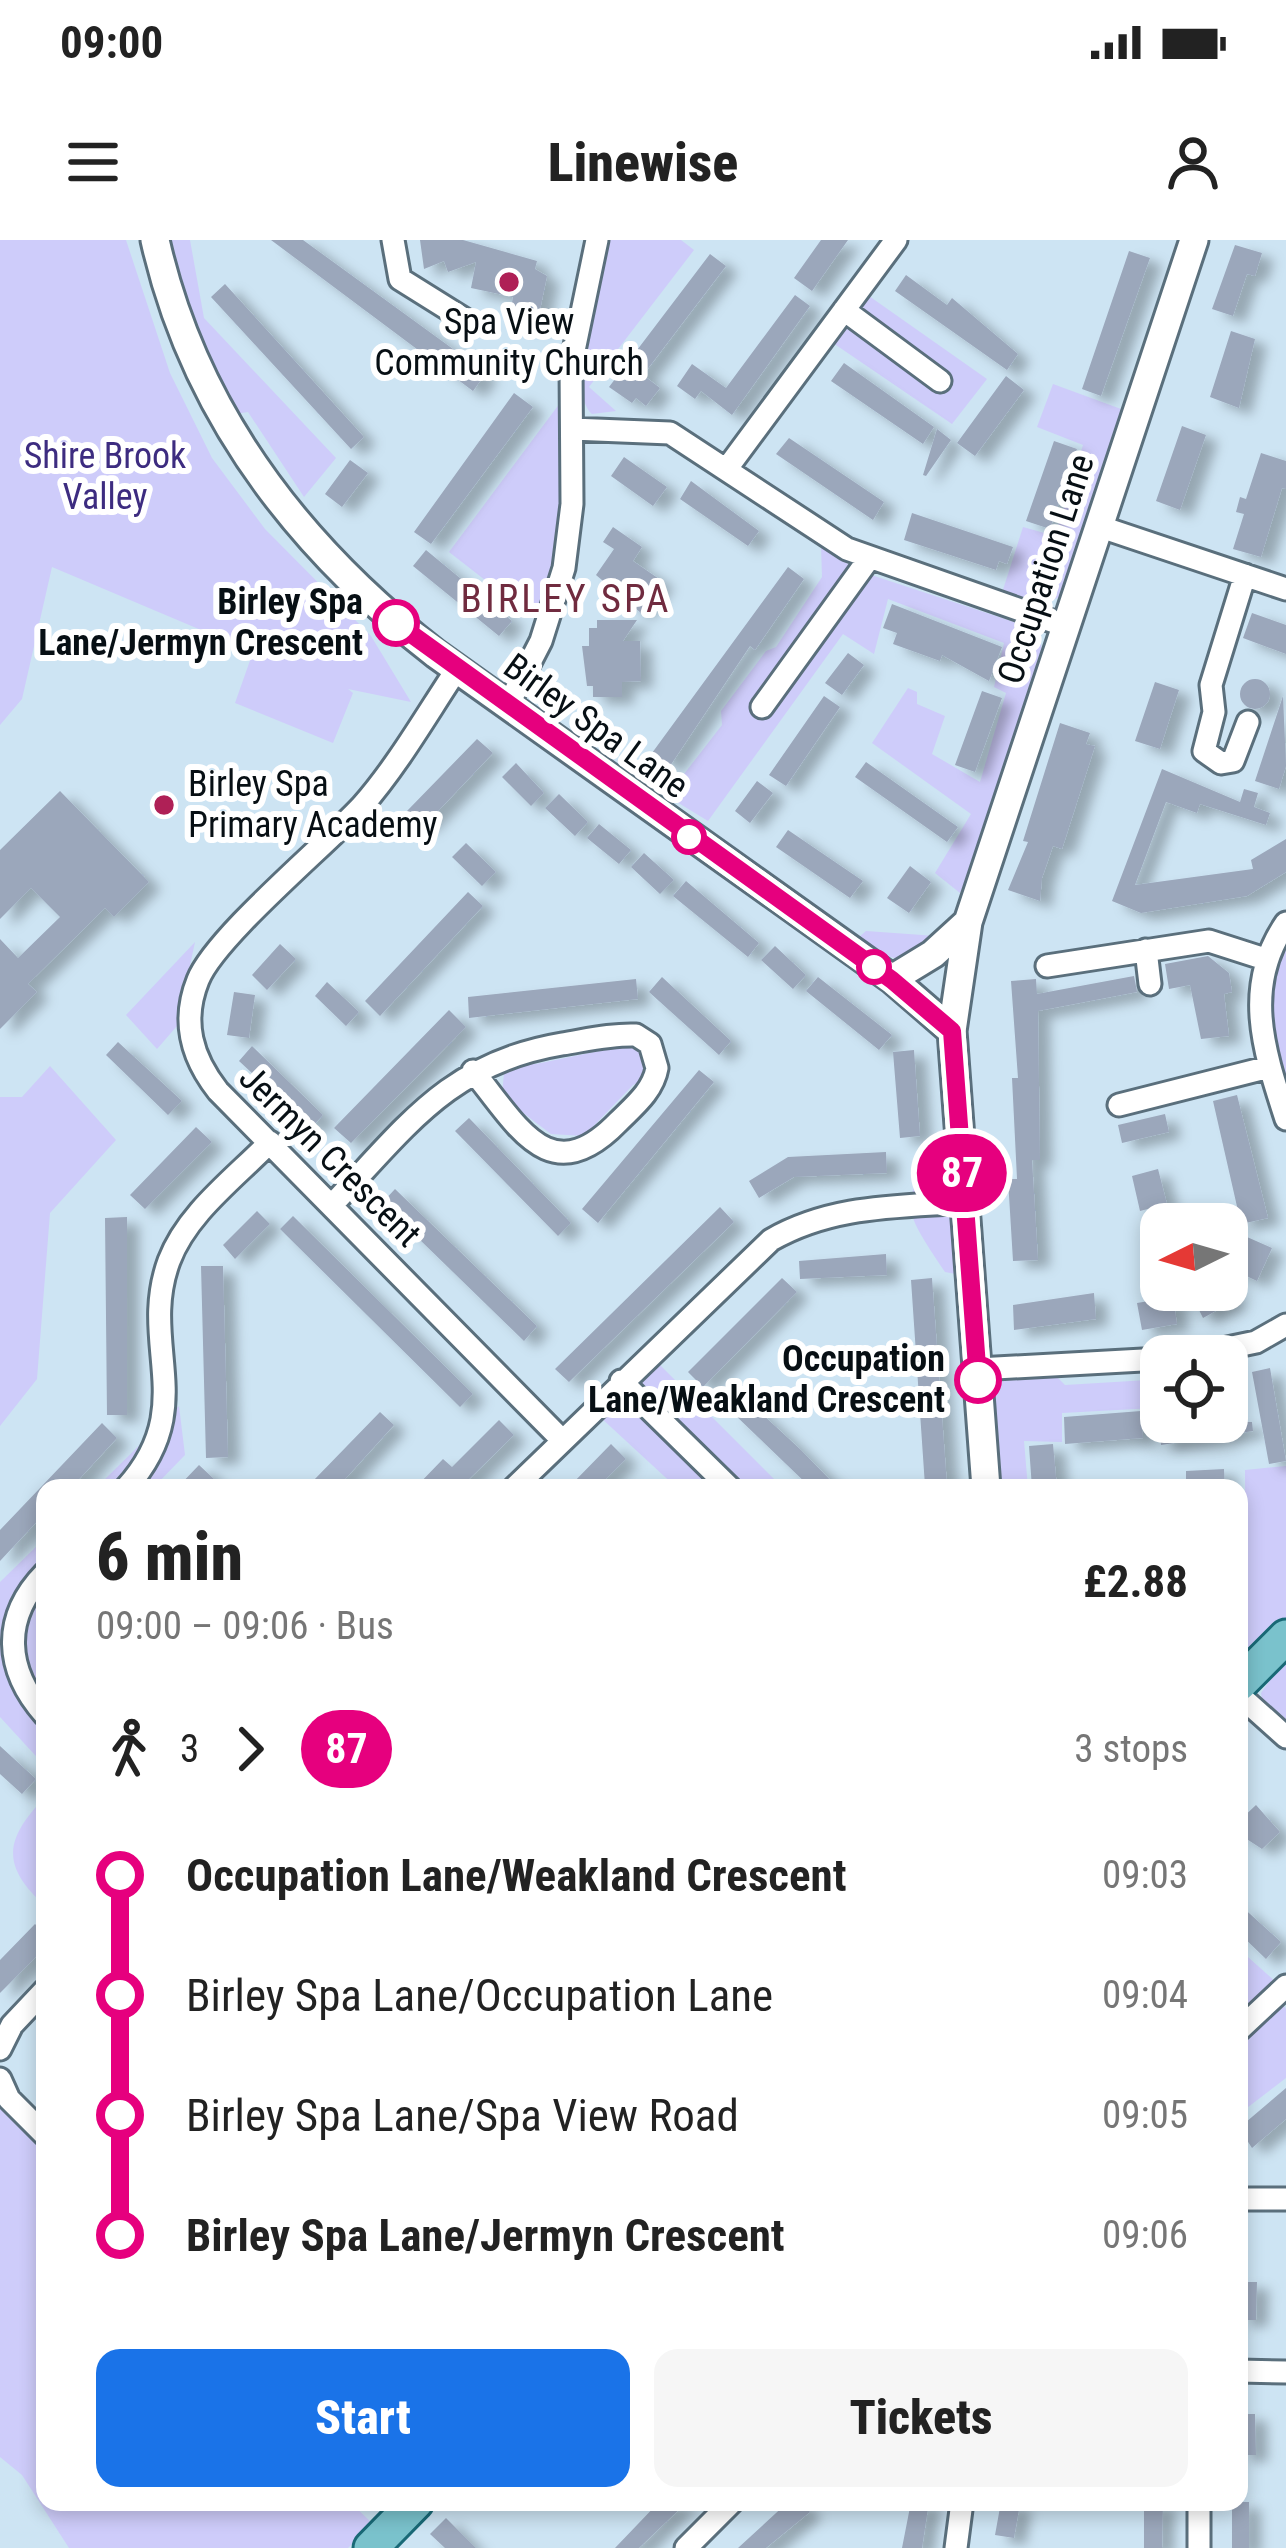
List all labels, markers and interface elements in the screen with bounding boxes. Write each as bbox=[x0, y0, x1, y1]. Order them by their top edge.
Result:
text: 09:00 bbox=[60, 16, 163, 69]
icon: menu bbox=[60, 129, 126, 195]
icon: person bbox=[1160, 129, 1226, 195]
text: Linewise bbox=[548, 131, 738, 194]
marker: Spa View Community Church bbox=[496, 269, 522, 295]
place label: Spa View Community Church bbox=[374, 301, 644, 384]
park label: Shire Brook Valley bbox=[24, 435, 186, 518]
street label: Occupation Lane bbox=[989, 449, 1103, 689]
district label: BIRLEY SPA bbox=[461, 576, 671, 622]
place label: Birley Spa Lane/Jermyn Crescent bbox=[38, 581, 363, 664]
marker: Birley Spa Lane/Jermyn Crescent bbox=[374, 601, 418, 645]
street label: Birley Spa Lane bbox=[496, 645, 696, 807]
place label: Birley Spa Primary Academy bbox=[188, 763, 438, 846]
marker: Birley Spa Primary Academy bbox=[151, 792, 177, 818]
unlabelled marker bbox=[673, 821, 705, 853]
unlabelled marker bbox=[858, 951, 890, 983]
street label: Jermyn Crescent bbox=[231, 1057, 429, 1255]
line badge: 87 bbox=[908, 1134, 1016, 1212]
text: 87 bbox=[941, 1148, 983, 1197]
north arrow bbox=[1140, 1203, 1248, 1311]
map controls bbox=[1140, 1203, 1248, 1443]
button: locate bbox=[1140, 1335, 1248, 1443]
place label: Occupation Lane/Weakland Crescent bbox=[588, 1338, 945, 1421]
marker: Occupation Lane/Weakland Crescent bbox=[956, 1358, 1000, 1402]
text: 6 min bbox=[96, 1519, 243, 1596]
text: £2.88 bbox=[1083, 1555, 1188, 1608]
text: 09:00 – 09:06 · Bus bbox=[96, 1603, 394, 1649]
icon: walk bbox=[96, 1716, 162, 1782]
icon: forward bbox=[217, 1716, 283, 1782]
text: 87 bbox=[325, 1724, 368, 1773]
text: 3 bbox=[180, 1726, 199, 1772]
text: 3 stops bbox=[1074, 1726, 1188, 1772]
text: Occupation Lane/Weakland Crescent bbox=[186, 1849, 847, 1902]
text: 09:03 bbox=[1102, 1852, 1188, 1898]
text: Birley Spa Lane/Occupation Lane bbox=[186, 1969, 773, 2022]
text: 09:04 bbox=[1102, 1972, 1188, 2018]
text: Birley Spa Lane/Spa View Road bbox=[186, 2089, 739, 2142]
text: 09:05 bbox=[1102, 2092, 1188, 2138]
text: Birley Spa Lane/Jermyn Crescent bbox=[186, 2209, 785, 2262]
text: 09:06 bbox=[1102, 2212, 1188, 2258]
button: Start bbox=[96, 2349, 630, 2487]
button: Tickets bbox=[654, 2349, 1188, 2487]

